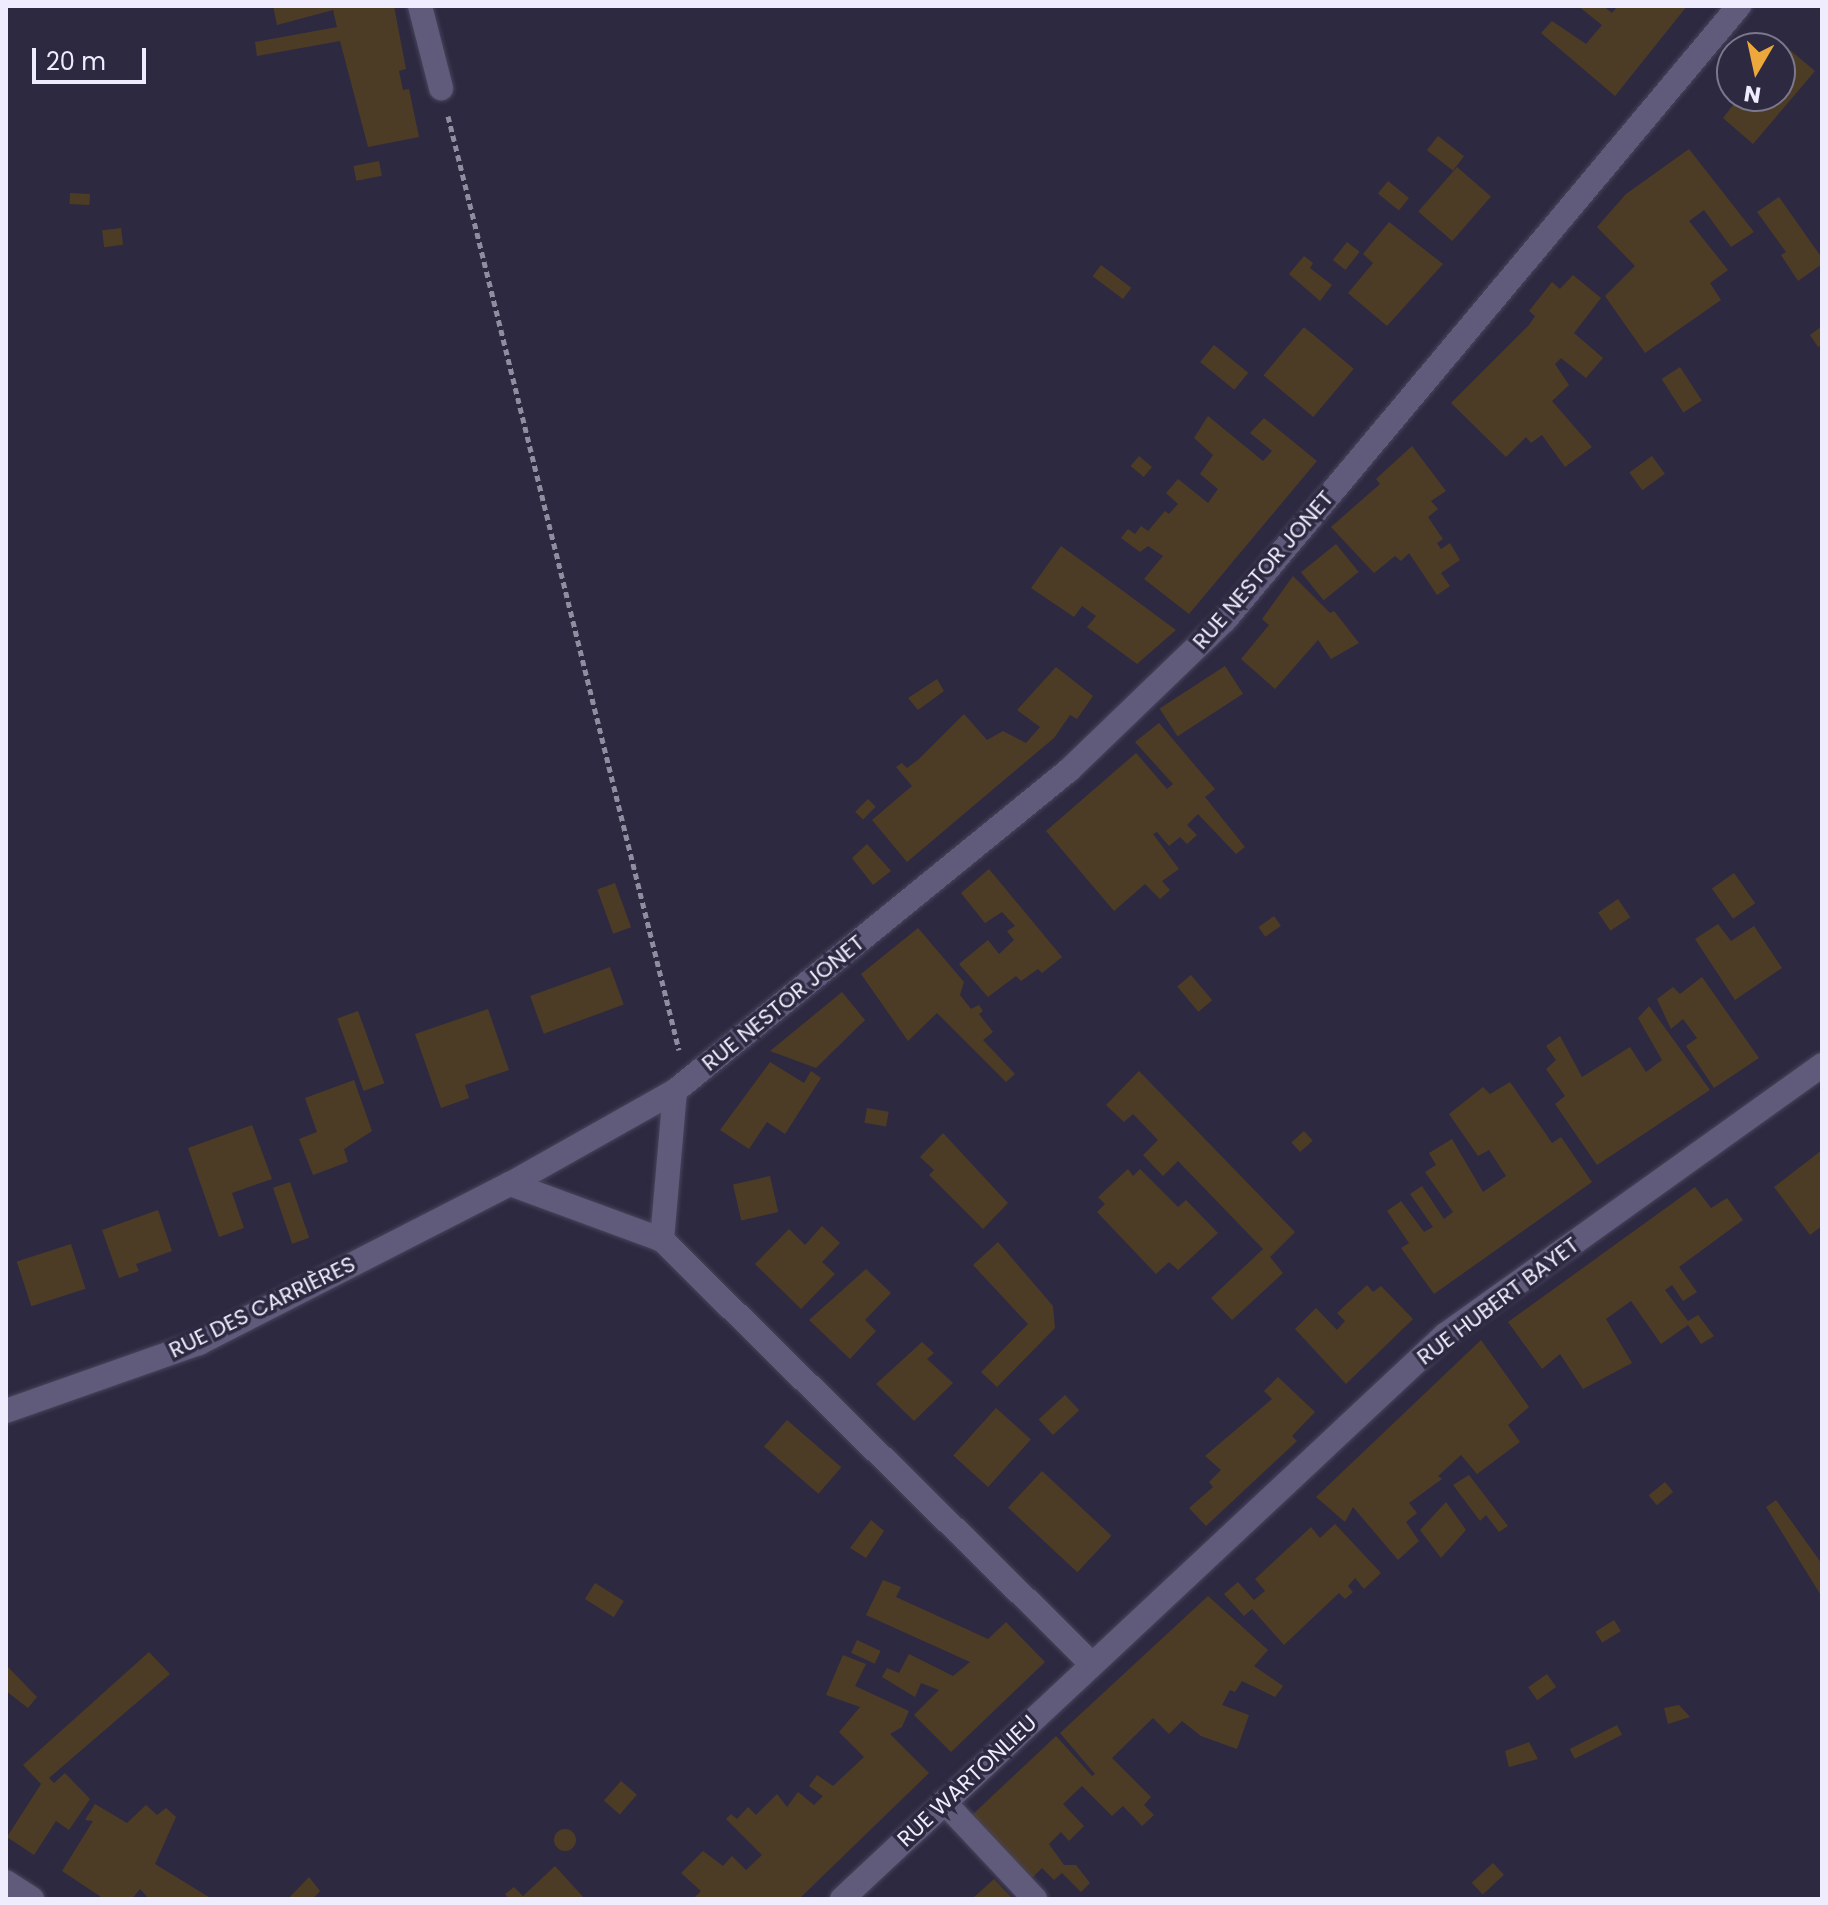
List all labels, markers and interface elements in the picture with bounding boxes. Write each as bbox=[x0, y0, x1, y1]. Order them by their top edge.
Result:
scale bar bbox=[36, 32, 150, 82]
north arrow bbox=[1716, 32, 1796, 112]
text: 20 m bbox=[46, 45, 106, 78]
text: N bbox=[1742, 78, 1763, 111]
street label: RUE NESTOR JONET bbox=[1187, 485, 1339, 655]
street label: RUE NESTOR JONET bbox=[697, 929, 869, 1077]
street label: RUE HUBERT BAYET bbox=[1412, 1232, 1584, 1370]
street label: RUE DES CARRIÈRES bbox=[165, 1250, 359, 1364]
street label: RUE WARTONLIEU bbox=[892, 1710, 1042, 1852]

